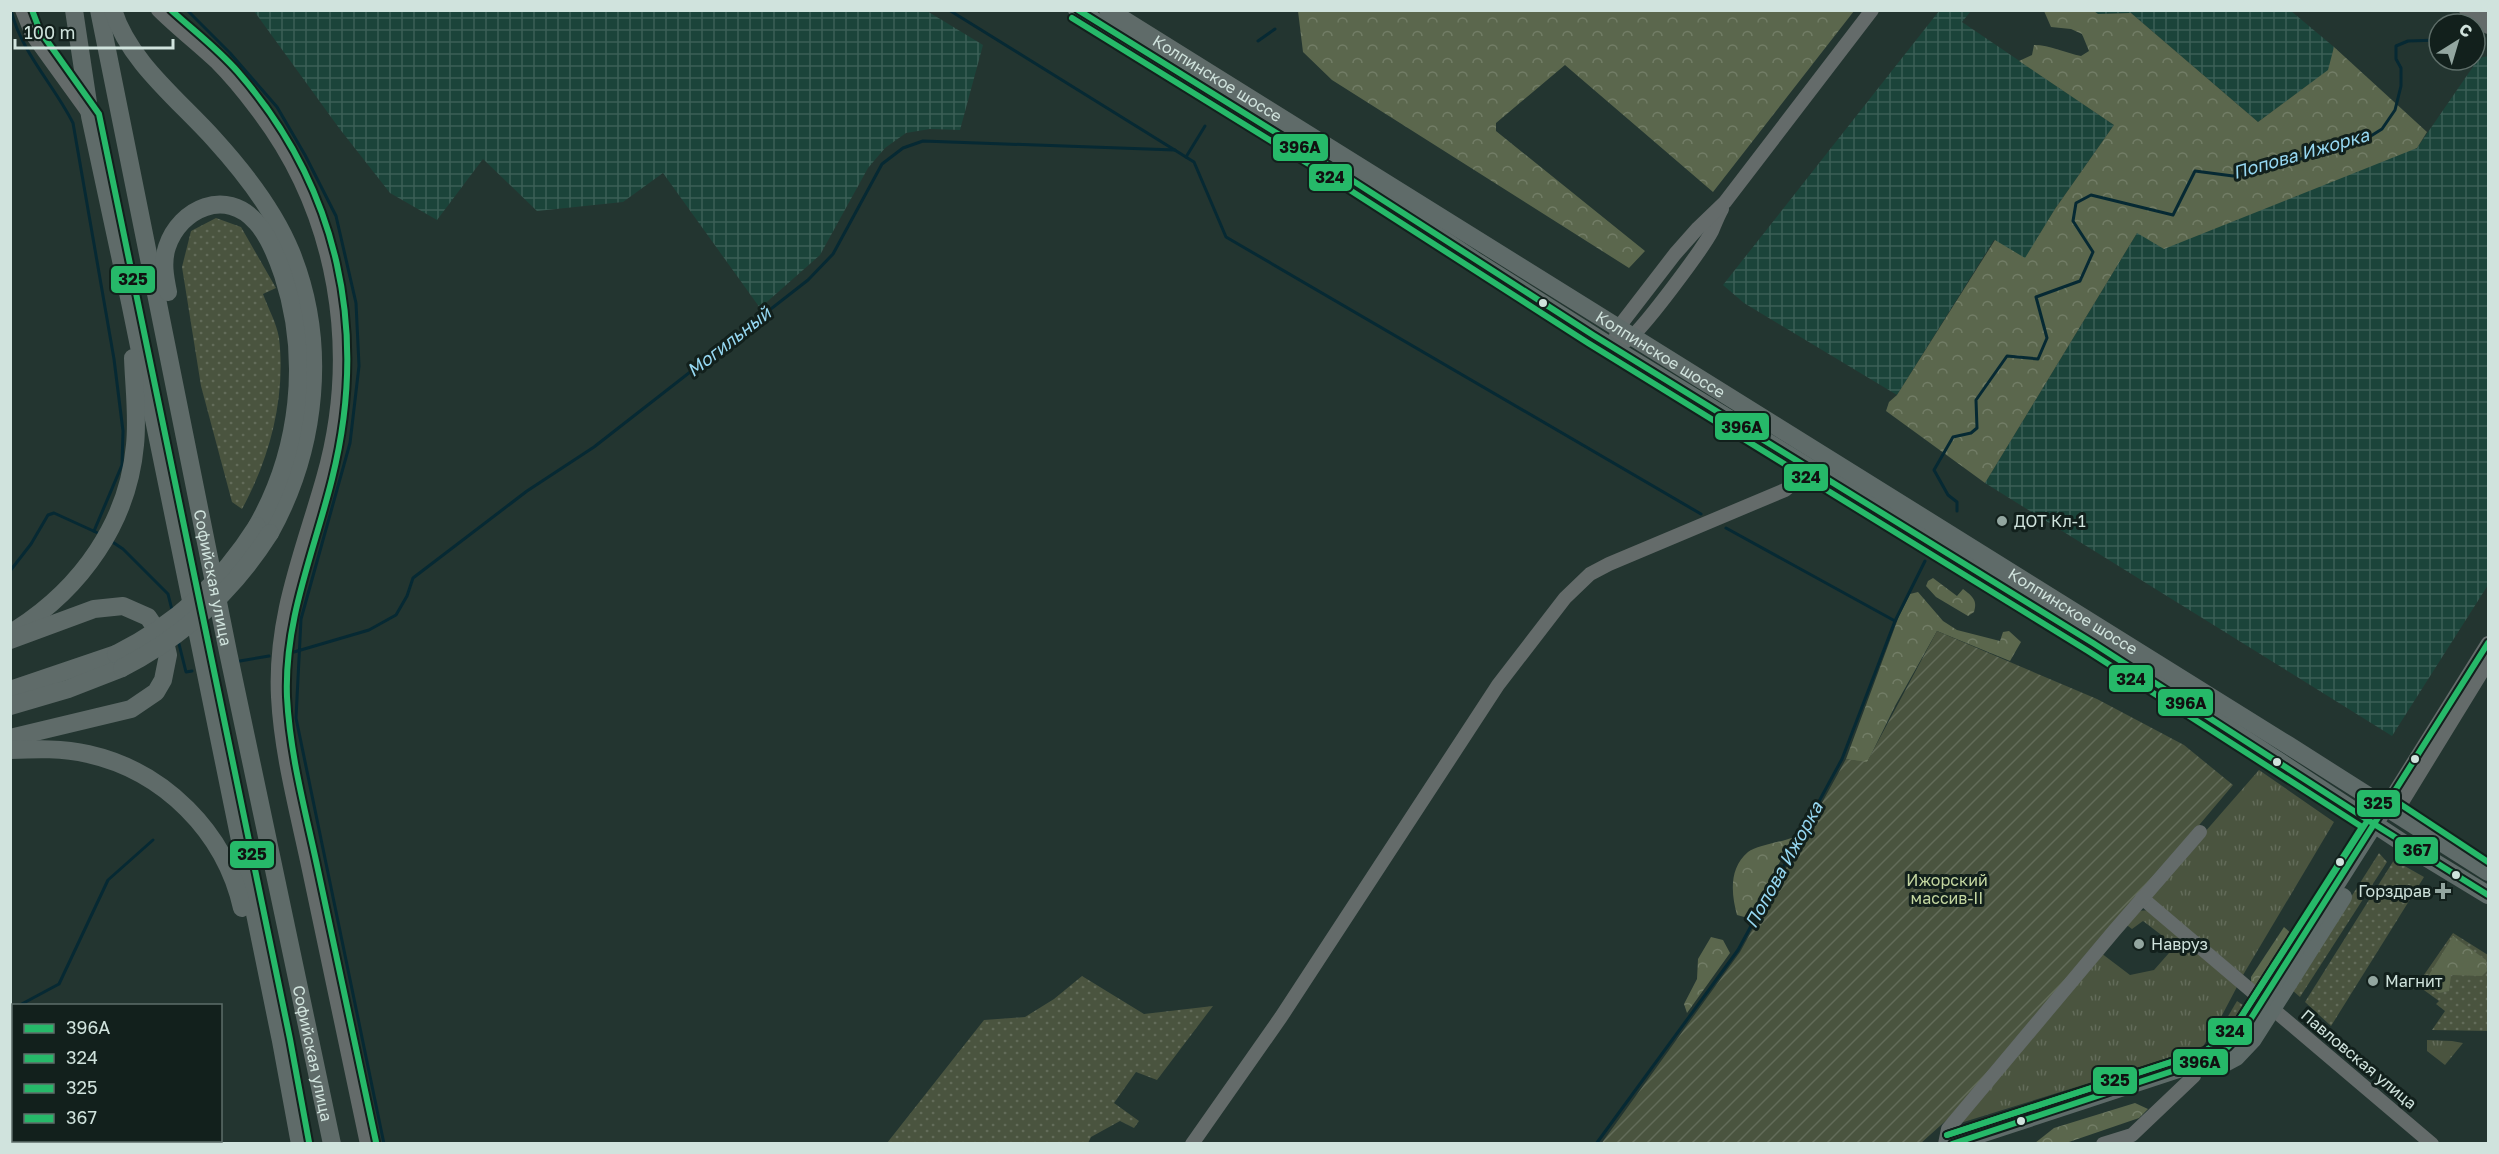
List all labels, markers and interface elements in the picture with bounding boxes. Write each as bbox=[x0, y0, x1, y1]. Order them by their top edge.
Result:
scale bar bbox=[15, 12, 172, 50]
north arrow bbox=[2427, 12, 2487, 72]
text: С bbox=[2455, 19, 2477, 41]
text: 100 m bbox=[24, 21, 75, 43]
street label: Колпинское шоссе bbox=[1149, 30, 1286, 126]
water label: Попова Ижорка bbox=[2230, 123, 2372, 183]
line badge: 396А bbox=[1272, 133, 1329, 162]
text: 396А bbox=[1279, 137, 1321, 157]
line badge: 324 bbox=[1308, 163, 1353, 192]
text: 324 bbox=[1315, 167, 1345, 187]
line badge: 325 bbox=[110, 265, 156, 294]
text: 325 bbox=[118, 269, 148, 289]
unlabelled marker bbox=[1537, 297, 1549, 309]
water label: Могильный bbox=[682, 301, 776, 381]
street label: Колпинское шоссе bbox=[1592, 306, 1729, 402]
line badge: 396А bbox=[1714, 412, 1770, 441]
text: 396А bbox=[1721, 417, 1763, 437]
line badge: 324 bbox=[1783, 463, 1829, 492]
text: 324 bbox=[1791, 467, 1821, 487]
street label: Софийская улица bbox=[190, 508, 237, 648]
place label: ДОТ Кл-1 bbox=[2014, 511, 2086, 531]
marker: ДОТ Кл-1 bbox=[1995, 514, 2009, 528]
street label: Колпинское шоссе bbox=[2005, 563, 2141, 659]
line badge: 324 bbox=[2108, 664, 2154, 693]
text: 324 bbox=[2116, 669, 2146, 689]
line badge: 396А bbox=[2157, 688, 2214, 717]
text: 396А bbox=[2165, 693, 2207, 713]
unlabelled marker bbox=[2409, 753, 2421, 765]
unlabelled marker bbox=[2271, 756, 2283, 768]
line badge: 325 bbox=[2356, 789, 2401, 818]
text: 325 bbox=[2363, 793, 2393, 813]
water label: Попова Ижорка bbox=[1739, 797, 1827, 931]
line badge: 367 bbox=[2394, 836, 2439, 865]
line badge: 325 bbox=[229, 840, 275, 869]
text: 367 bbox=[2403, 840, 2432, 860]
text: 325 bbox=[237, 844, 267, 864]
unlabelled marker bbox=[2334, 856, 2346, 868]
unlabelled marker bbox=[2450, 869, 2462, 881]
park label: Ижорский массив-II bbox=[1906, 870, 1988, 908]
place label: Горздрав bbox=[2358, 881, 2431, 901]
marker: Горздрав bbox=[2436, 884, 2450, 898]
place label: Навруз bbox=[2151, 934, 2208, 954]
marker: Навруз bbox=[2132, 937, 2146, 951]
place label: Магнит bbox=[2385, 971, 2443, 991]
marker: Магнит bbox=[2366, 974, 2380, 988]
street label: Софийская улица bbox=[289, 983, 337, 1123]
legend bbox=[12, 1004, 222, 1142]
street label: Павловская улица bbox=[2297, 1005, 2421, 1113]
text: 396А bbox=[66, 1016, 110, 1038]
line badge: 324 bbox=[2207, 1017, 2253, 1046]
text: 324 bbox=[2215, 1021, 2245, 1041]
text: 324 bbox=[66, 1046, 98, 1068]
line badge: 396А bbox=[2172, 1048, 2229, 1076]
text: 396А bbox=[2179, 1052, 2221, 1072]
line badge: 325 bbox=[2092, 1066, 2138, 1095]
text: 325 bbox=[2100, 1070, 2130, 1090]
text: 325 bbox=[66, 1076, 97, 1098]
text: 367 bbox=[66, 1106, 97, 1128]
unlabelled marker bbox=[2015, 1115, 2027, 1127]

